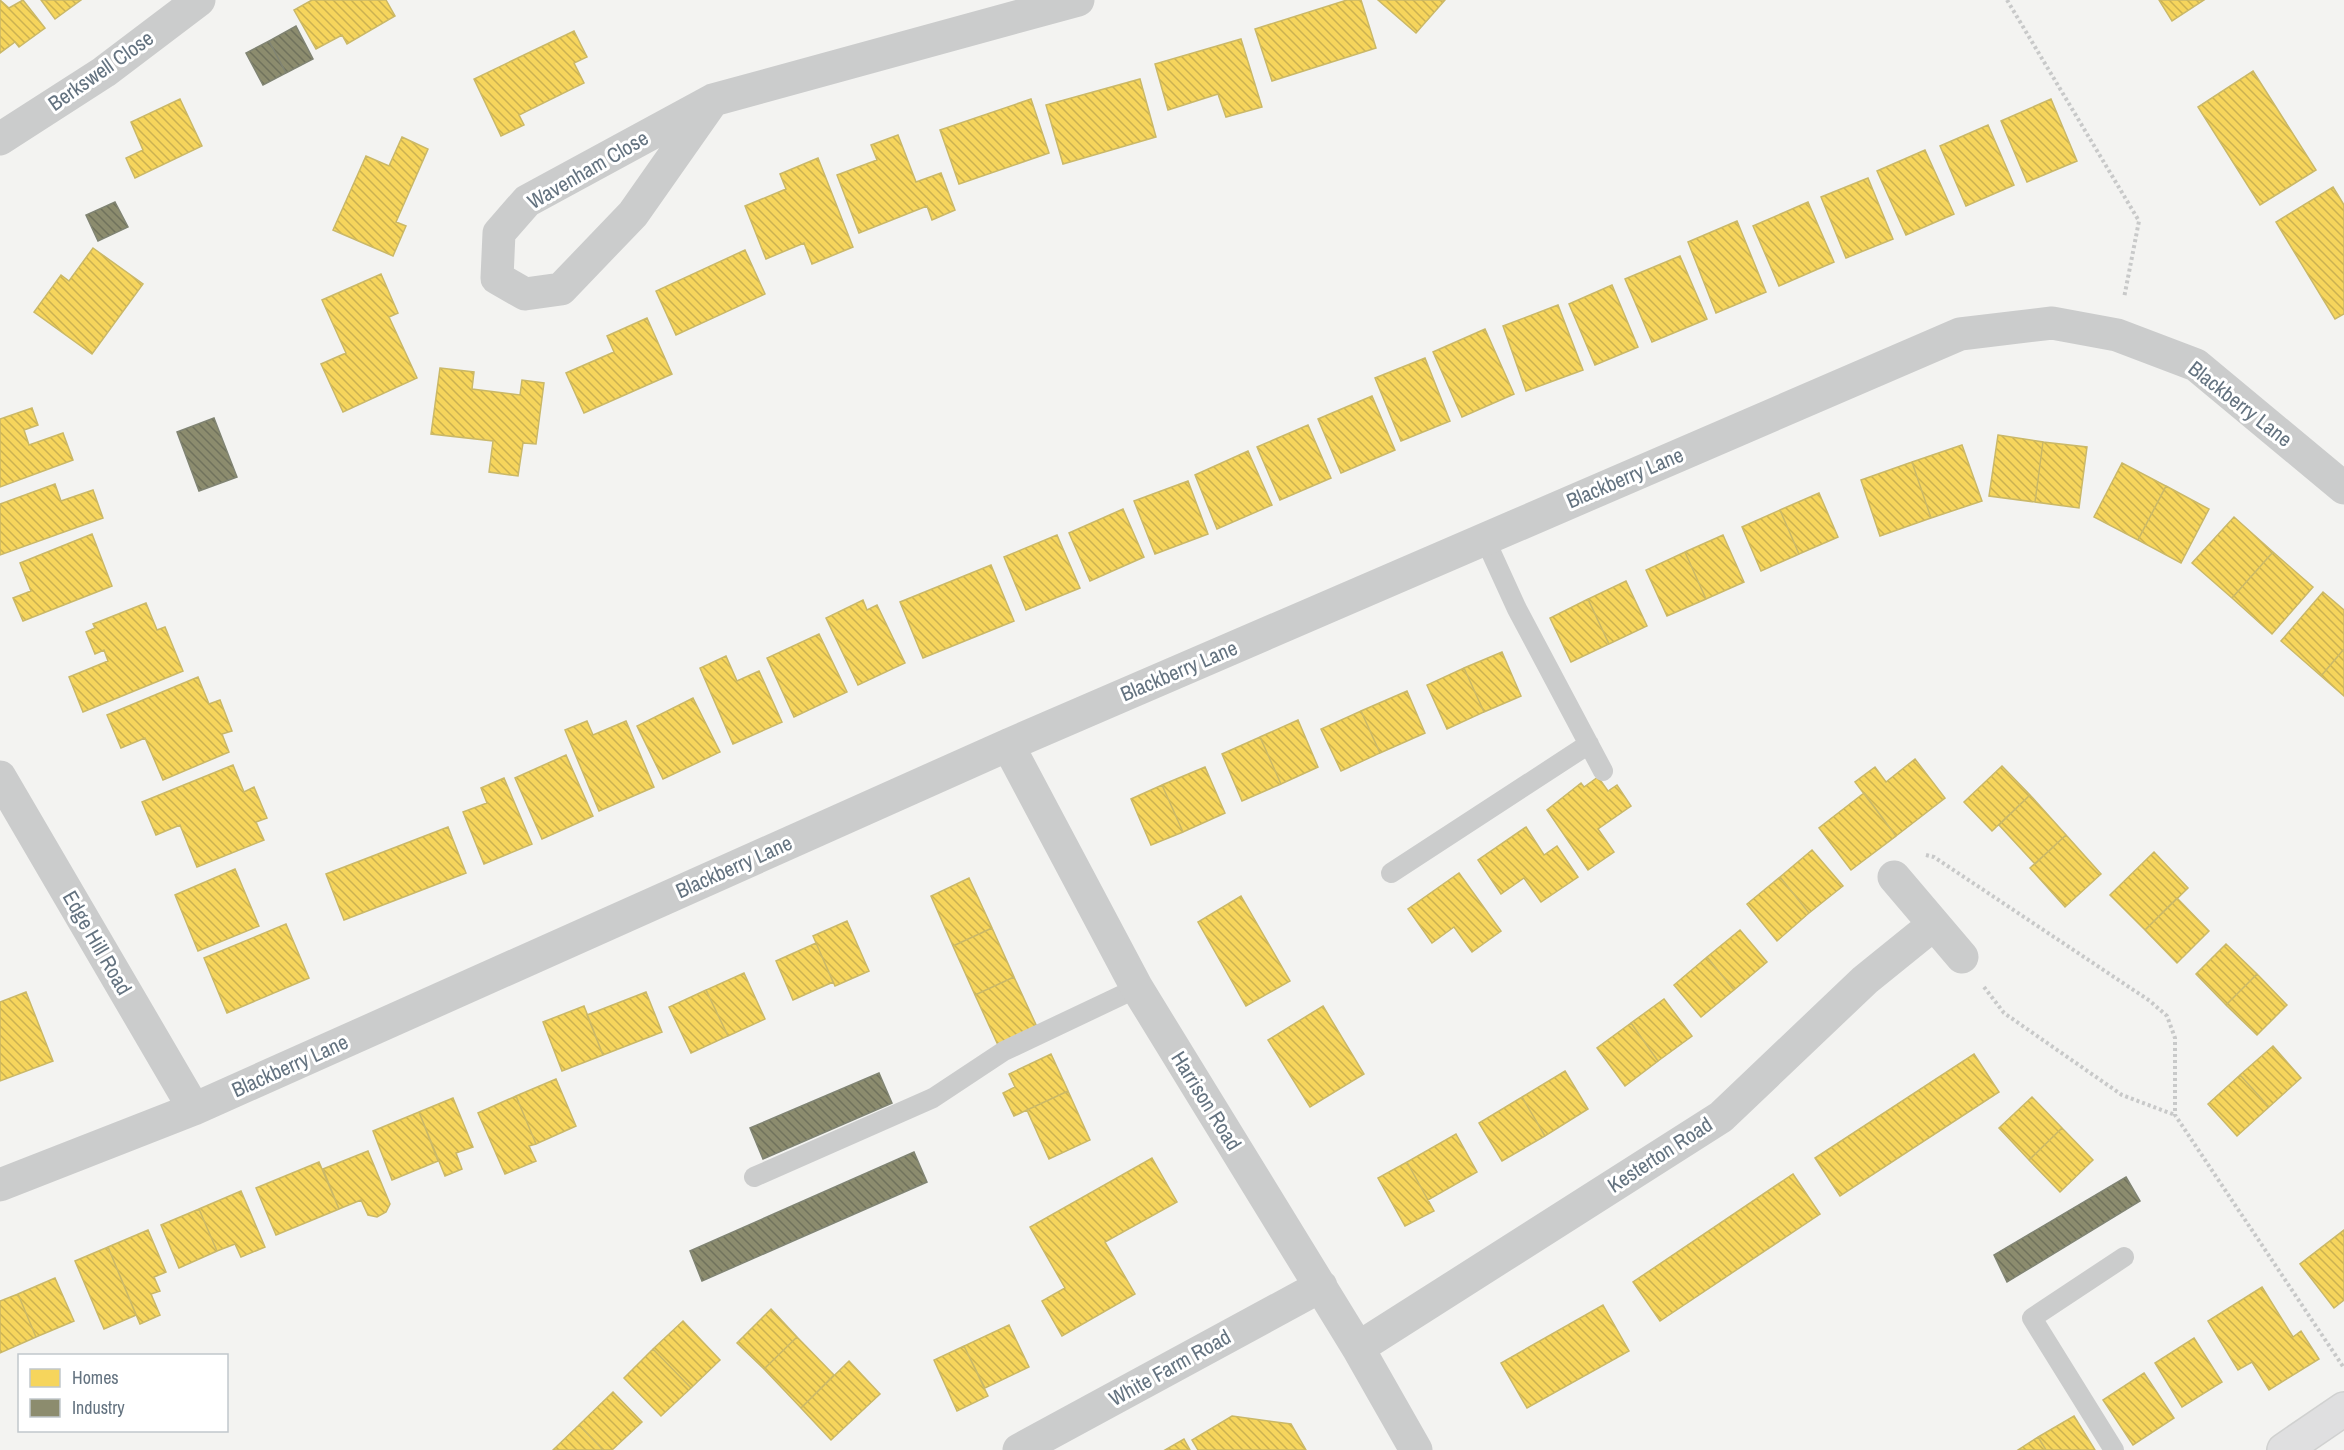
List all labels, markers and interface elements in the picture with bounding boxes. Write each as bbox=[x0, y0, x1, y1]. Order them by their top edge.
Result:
street label: Berkswell Close bbox=[42, 24, 159, 118]
street label: Wavenham Close bbox=[522, 123, 654, 216]
street label: Blackberry Lane bbox=[2182, 354, 2298, 453]
street label: Blackberry Lane bbox=[1562, 440, 1688, 515]
street label: Blackberry Lane bbox=[1116, 633, 1242, 708]
street label: Blackberry Lane bbox=[671, 828, 797, 905]
street label: Edge Hill Road bbox=[56, 885, 139, 1000]
street label: Blackberry Lane bbox=[227, 1027, 353, 1104]
street label: Harrison Road bbox=[1164, 1046, 1248, 1156]
street label: Kesterton Road bbox=[1602, 1110, 1718, 1199]
street label: White Farm Road bbox=[1104, 1322, 1236, 1413]
legend bbox=[18, 1354, 228, 1432]
text: Homes bbox=[72, 1365, 119, 1390]
text: Industry bbox=[72, 1395, 125, 1420]

